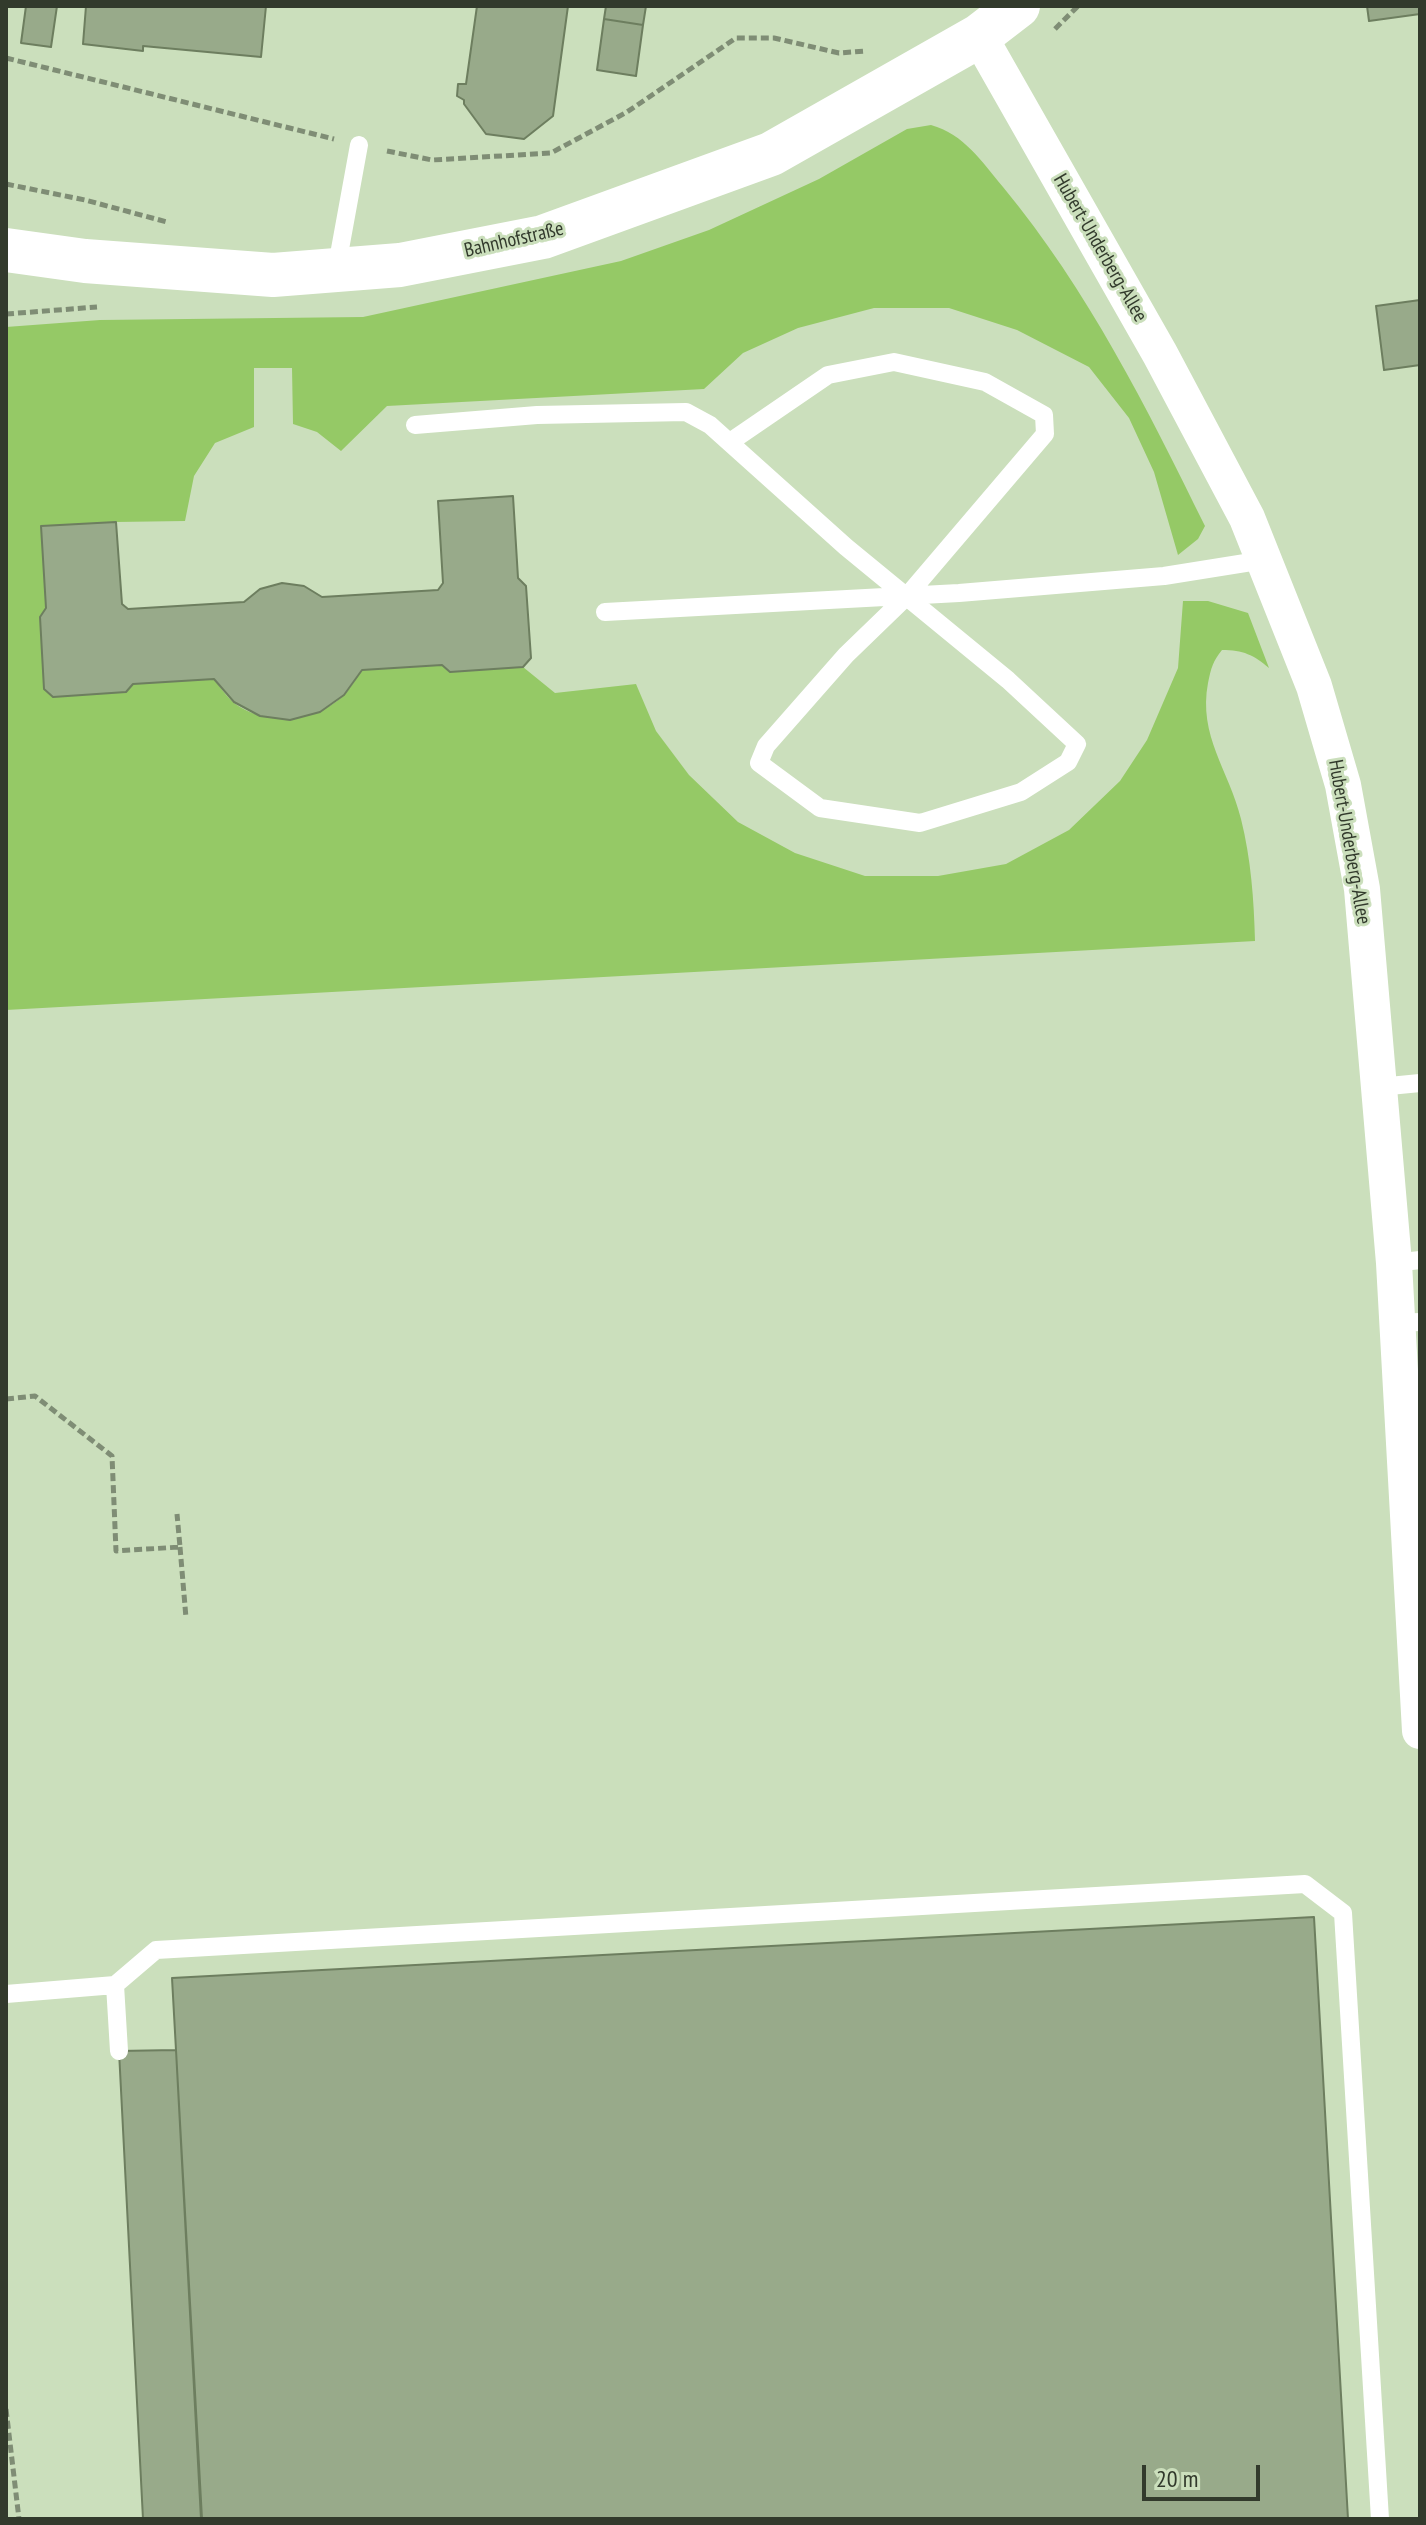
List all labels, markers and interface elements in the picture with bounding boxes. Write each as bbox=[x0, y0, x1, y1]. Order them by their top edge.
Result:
street label: Hubert-Underberg-Allee bbox=[1048, 170, 1152, 326]
street label: Bahnhofstraße bbox=[462, 217, 566, 263]
street label: Hubert-Underberg-Allee bbox=[1323, 758, 1375, 926]
scale bar bbox=[1146, 2449, 1264, 2499]
text: 20 m bbox=[1156, 2463, 1198, 2494]

